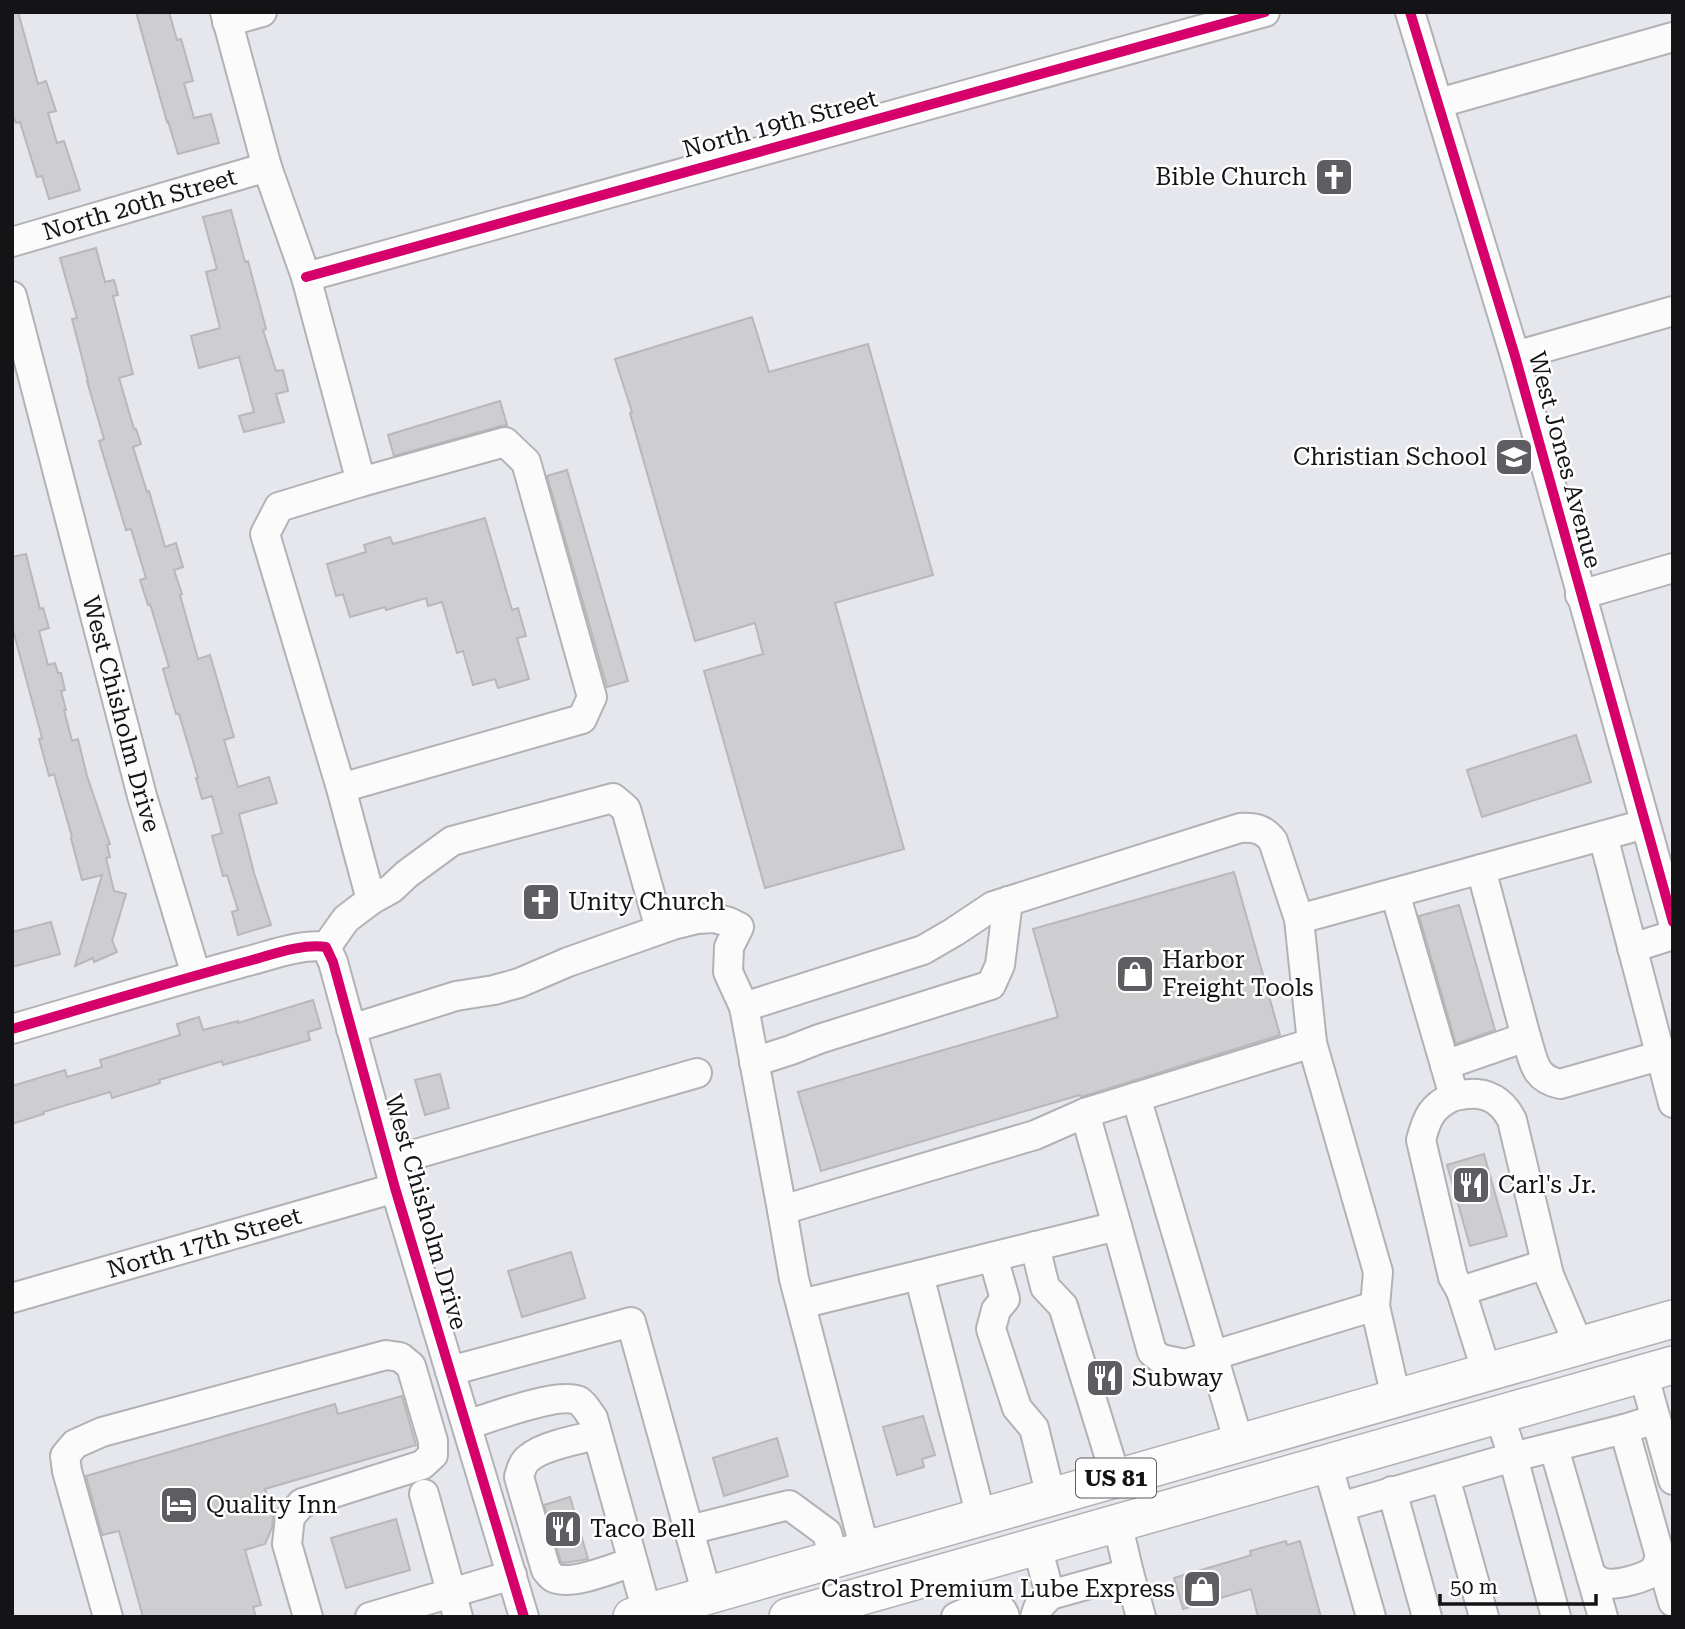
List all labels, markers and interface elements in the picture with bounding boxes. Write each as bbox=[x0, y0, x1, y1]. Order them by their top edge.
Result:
street label: North 19th Street bbox=[679, 84, 881, 163]
church icon: Bible Church bbox=[1313, 156, 1355, 198]
street label: North 20th Street bbox=[39, 163, 240, 246]
place label: Bible Church bbox=[1155, 163, 1307, 191]
street label: West Jones Avenue bbox=[1523, 349, 1607, 571]
school or university icon: Christian School bbox=[1493, 436, 1535, 478]
place label: Christian School bbox=[1293, 443, 1487, 471]
street label: West Chisholm Drive bbox=[77, 593, 166, 835]
church icon: Unity Church bbox=[520, 881, 562, 923]
place label: Unity Church bbox=[568, 888, 725, 916]
place label: Harbor Freight Tools bbox=[1162, 946, 1314, 1002]
shop icon: Harbor Freight Tools bbox=[1114, 953, 1156, 995]
street label: West Chisholm Drive bbox=[379, 1091, 473, 1333]
restaurant icon: Carl's Jr. bbox=[1450, 1164, 1492, 1206]
place label: Carl's Jr. bbox=[1498, 1171, 1596, 1199]
street label: North 17th Street bbox=[104, 1202, 305, 1284]
restaurant icon: Subway bbox=[1084, 1357, 1126, 1399]
place label: Subway bbox=[1132, 1364, 1224, 1392]
road number: US 81 bbox=[1076, 1458, 1156, 1498]
hotel icon: Quality Inn bbox=[158, 1484, 200, 1526]
place label: Quality Inn bbox=[206, 1491, 338, 1519]
restaurant icon: Taco Bell bbox=[542, 1508, 584, 1550]
place label: Taco Bell bbox=[590, 1515, 695, 1543]
scale bar bbox=[1440, 1562, 1596, 1606]
shop icon: Castrol Premium Lube Express bbox=[1181, 1568, 1223, 1610]
place label: Castrol Premium Lube Express bbox=[821, 1575, 1175, 1603]
text: 50 m bbox=[1450, 1575, 1498, 1599]

